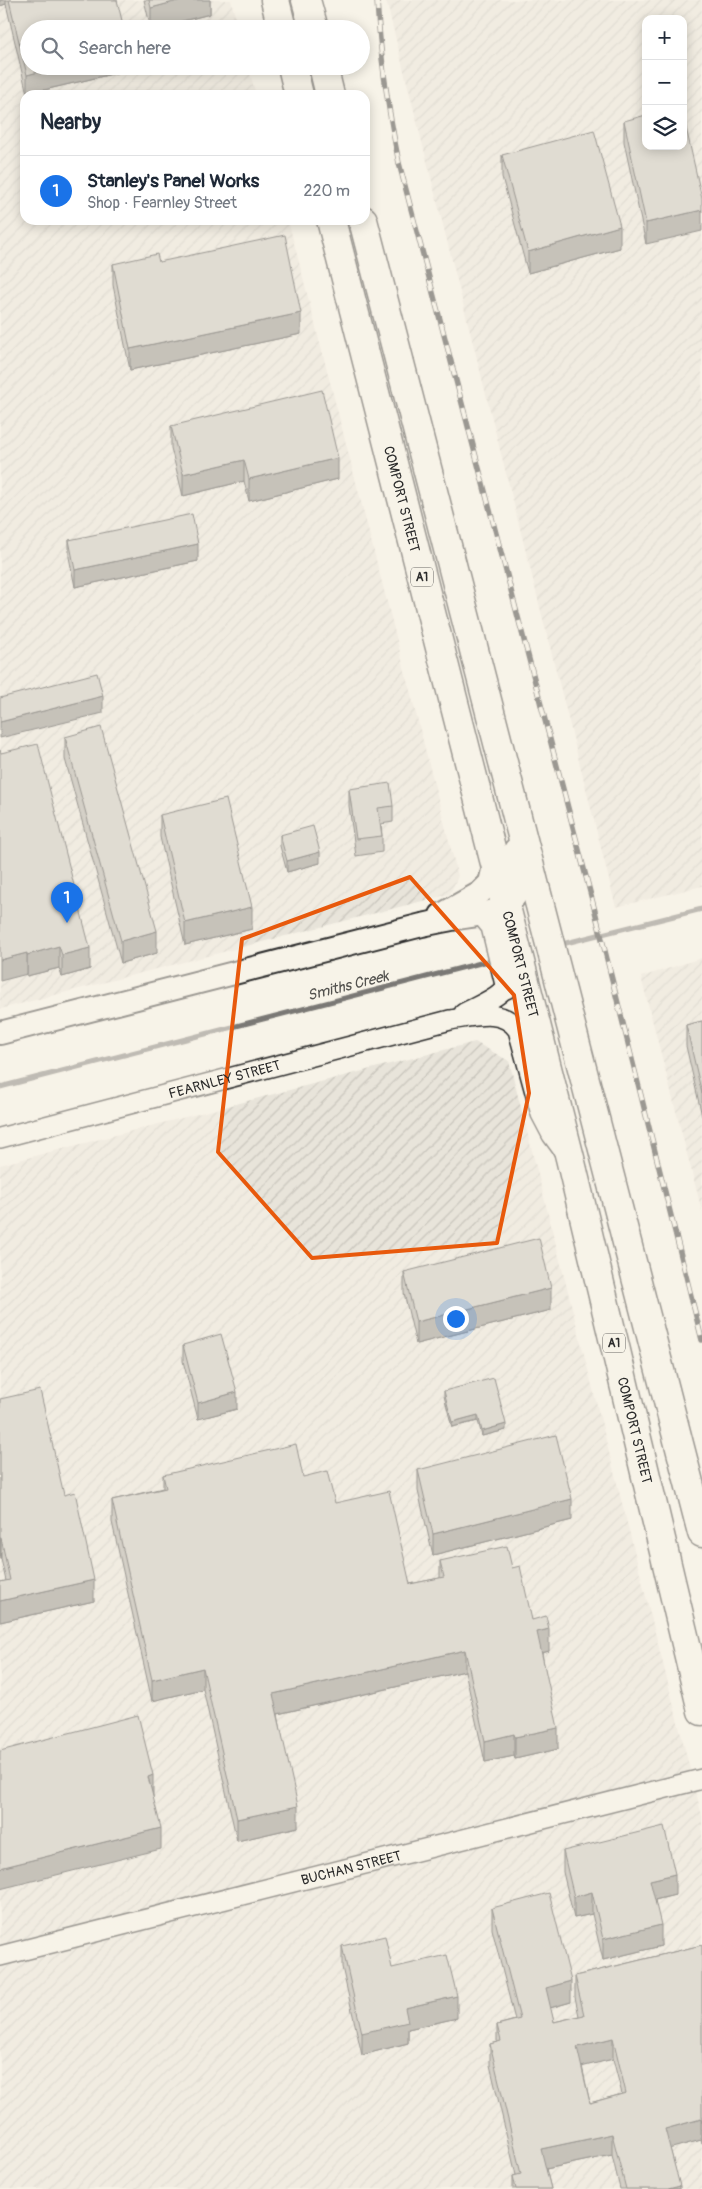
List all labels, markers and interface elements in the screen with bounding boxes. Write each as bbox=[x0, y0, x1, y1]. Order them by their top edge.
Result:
map controls bbox=[642, 15, 687, 150]
button: + bbox=[642, 15, 687, 60]
search box bbox=[20, 20, 370, 75]
icon: search bbox=[38, 34, 66, 62]
text: Search here bbox=[78, 36, 171, 60]
button: − bbox=[642, 60, 687, 105]
button: layers bbox=[642, 105, 687, 150]
text: Nearby bbox=[40, 109, 101, 136]
text: Stanley's Panel Works bbox=[87, 169, 259, 193]
text: 1 bbox=[53, 181, 59, 201]
text: 220 m bbox=[304, 181, 350, 201]
text: Shop · Fearnley Street bbox=[87, 193, 237, 213]
street label: COMPORT STREET bbox=[380, 444, 424, 554]
road number: A1 bbox=[411, 568, 433, 586]
pin: 1 bbox=[51, 882, 83, 923]
street label: COMPORT STREET bbox=[499, 909, 542, 1019]
water label: Smiths Creek bbox=[305, 966, 392, 1005]
street label: FEARNLEY STREET bbox=[167, 1056, 282, 1102]
your location bbox=[443, 1306, 469, 1332]
road number: A1 bbox=[603, 1334, 625, 1352]
street label: COMPORT STREET bbox=[614, 1375, 656, 1486]
street label: BUCHAN STREET bbox=[299, 1847, 403, 1888]

